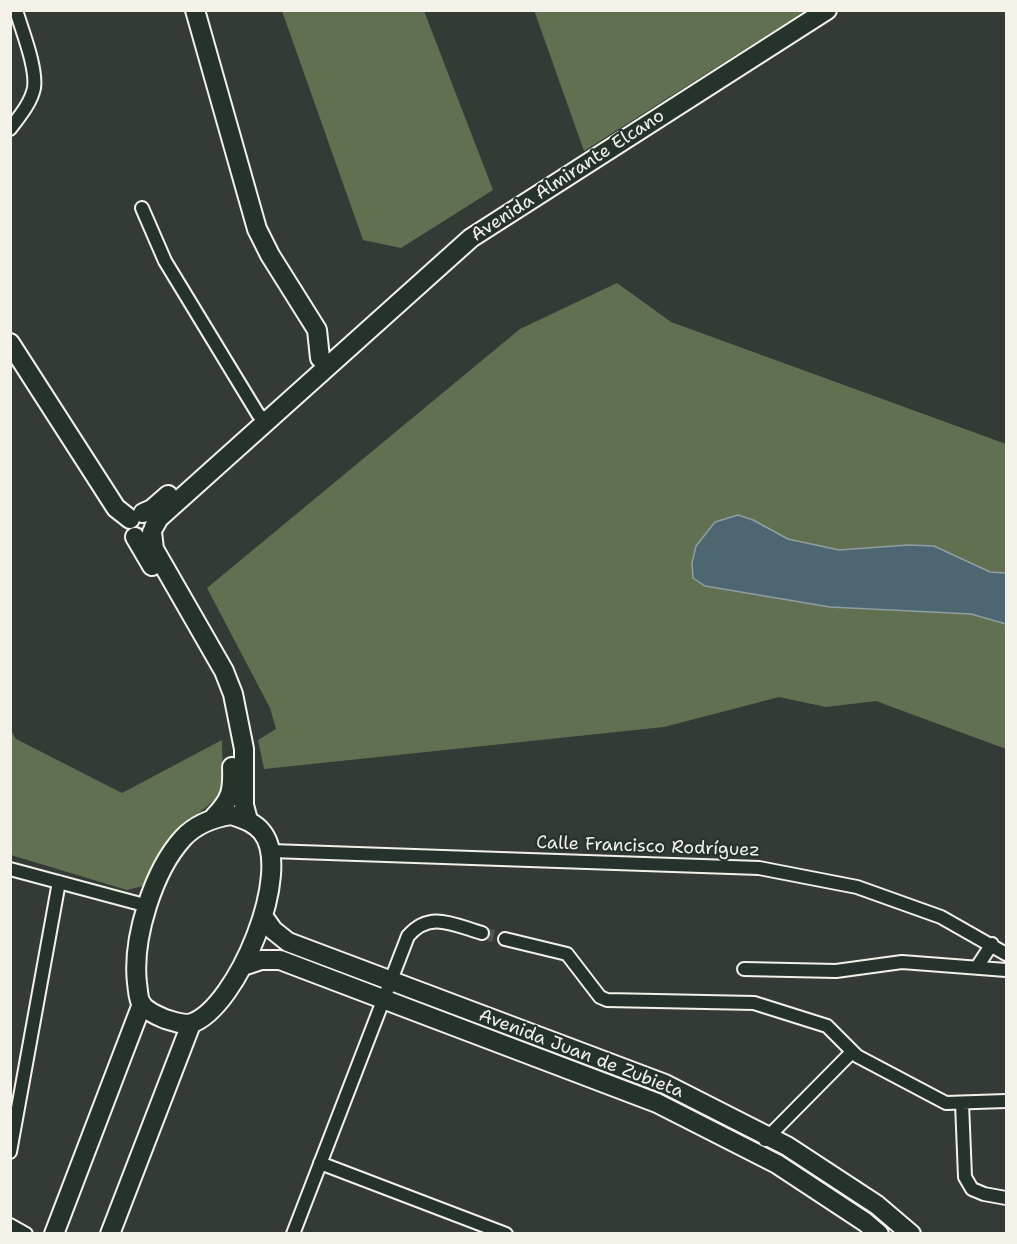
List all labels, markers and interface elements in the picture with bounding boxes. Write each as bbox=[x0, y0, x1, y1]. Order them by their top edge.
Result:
street label: Avenida Almirante Elcano bbox=[467, 105, 669, 247]
street label: Calle Francisco Rodríguez bbox=[536, 832, 760, 862]
street label: Avenida Juan de Zubieta bbox=[476, 1005, 686, 1103]

